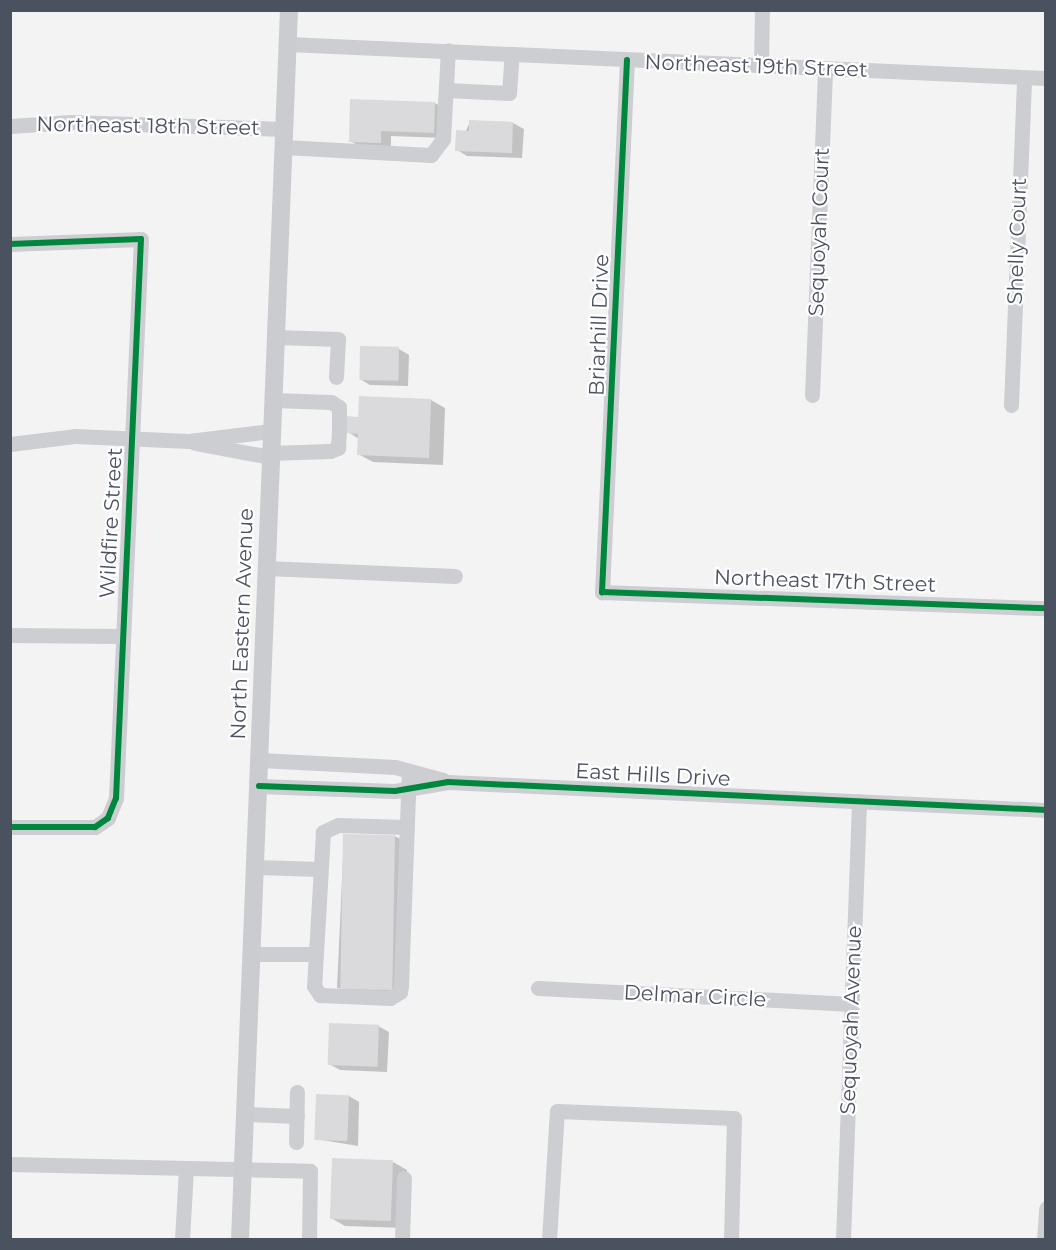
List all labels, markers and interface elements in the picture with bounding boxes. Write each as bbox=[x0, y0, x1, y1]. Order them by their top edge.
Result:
street label: Northeast 19th Street bbox=[644, 50, 868, 82]
street label: Northeast 18th Street bbox=[36, 111, 260, 141]
street label: Sequoyah Court bbox=[803, 147, 835, 317]
street label: Shelly Court bbox=[1002, 177, 1032, 305]
street label: Briarhill Drive bbox=[584, 254, 614, 396]
street label: Wildfire Street bbox=[94, 447, 128, 599]
street label: North Eastern Avenue bbox=[225, 508, 259, 740]
street label: Northeast 17th Street bbox=[714, 565, 936, 597]
street label: East Hills Drive bbox=[575, 758, 731, 792]
street label: Sequoyah Avenue bbox=[835, 925, 867, 1115]
street label: Delmar Circle bbox=[623, 980, 767, 1012]

